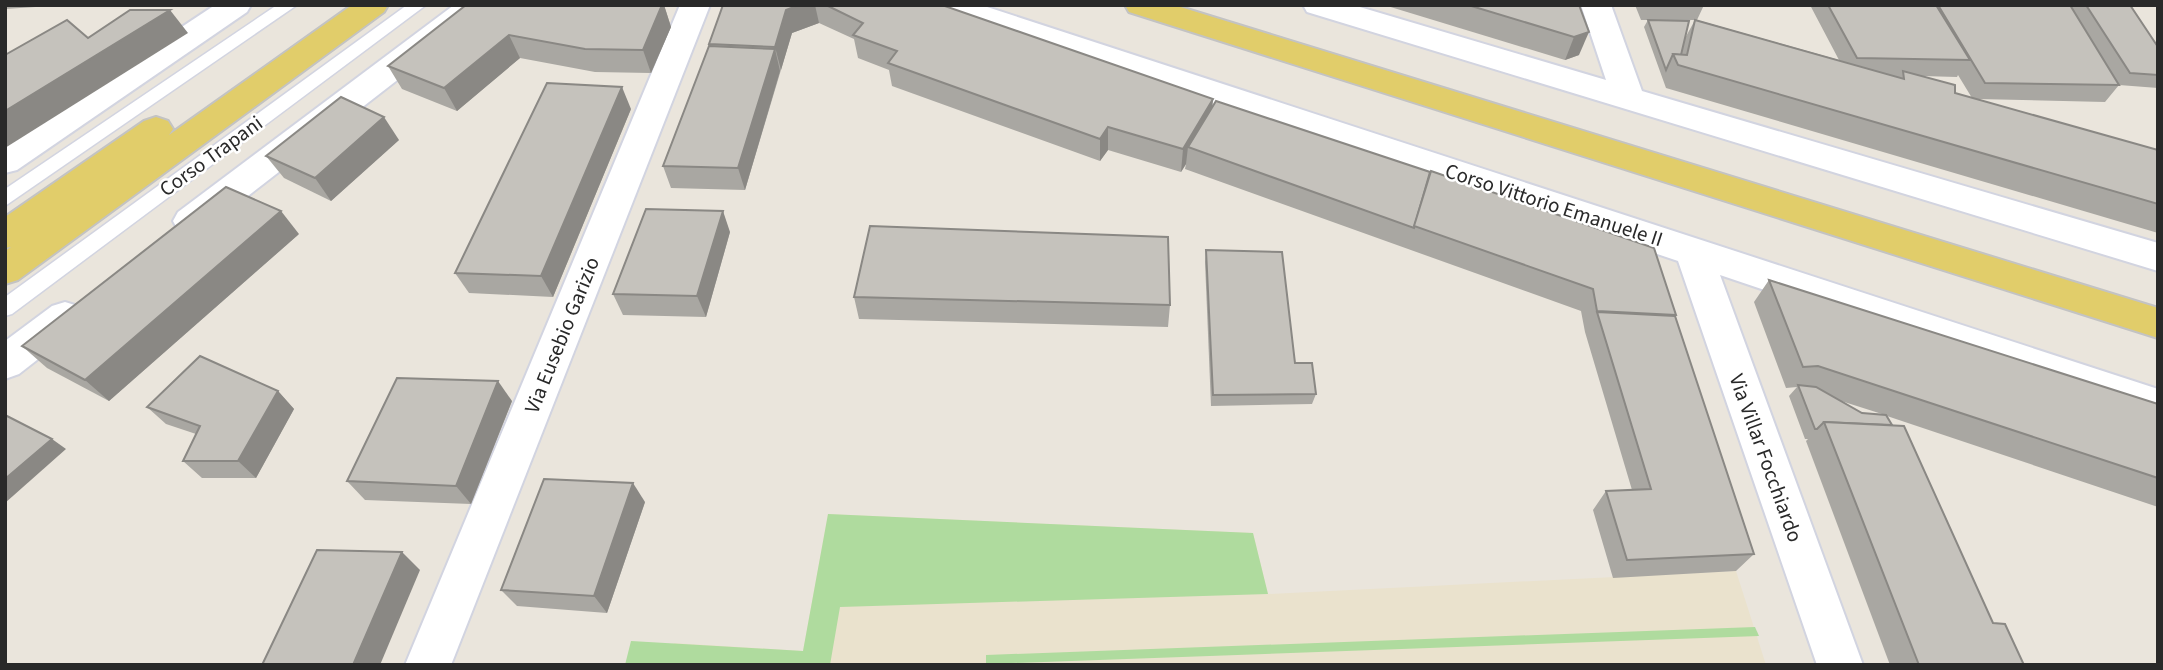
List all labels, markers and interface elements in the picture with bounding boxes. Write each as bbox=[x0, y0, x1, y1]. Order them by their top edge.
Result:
street label: Corso Trapani bbox=[153, 108, 269, 204]
street label: Corso Vittorio Emanuele II bbox=[1441, 156, 1667, 254]
street label: Via Eusebio Garizio bbox=[517, 252, 607, 418]
street label: Via Villar Focchiardo bbox=[1722, 370, 1810, 546]

